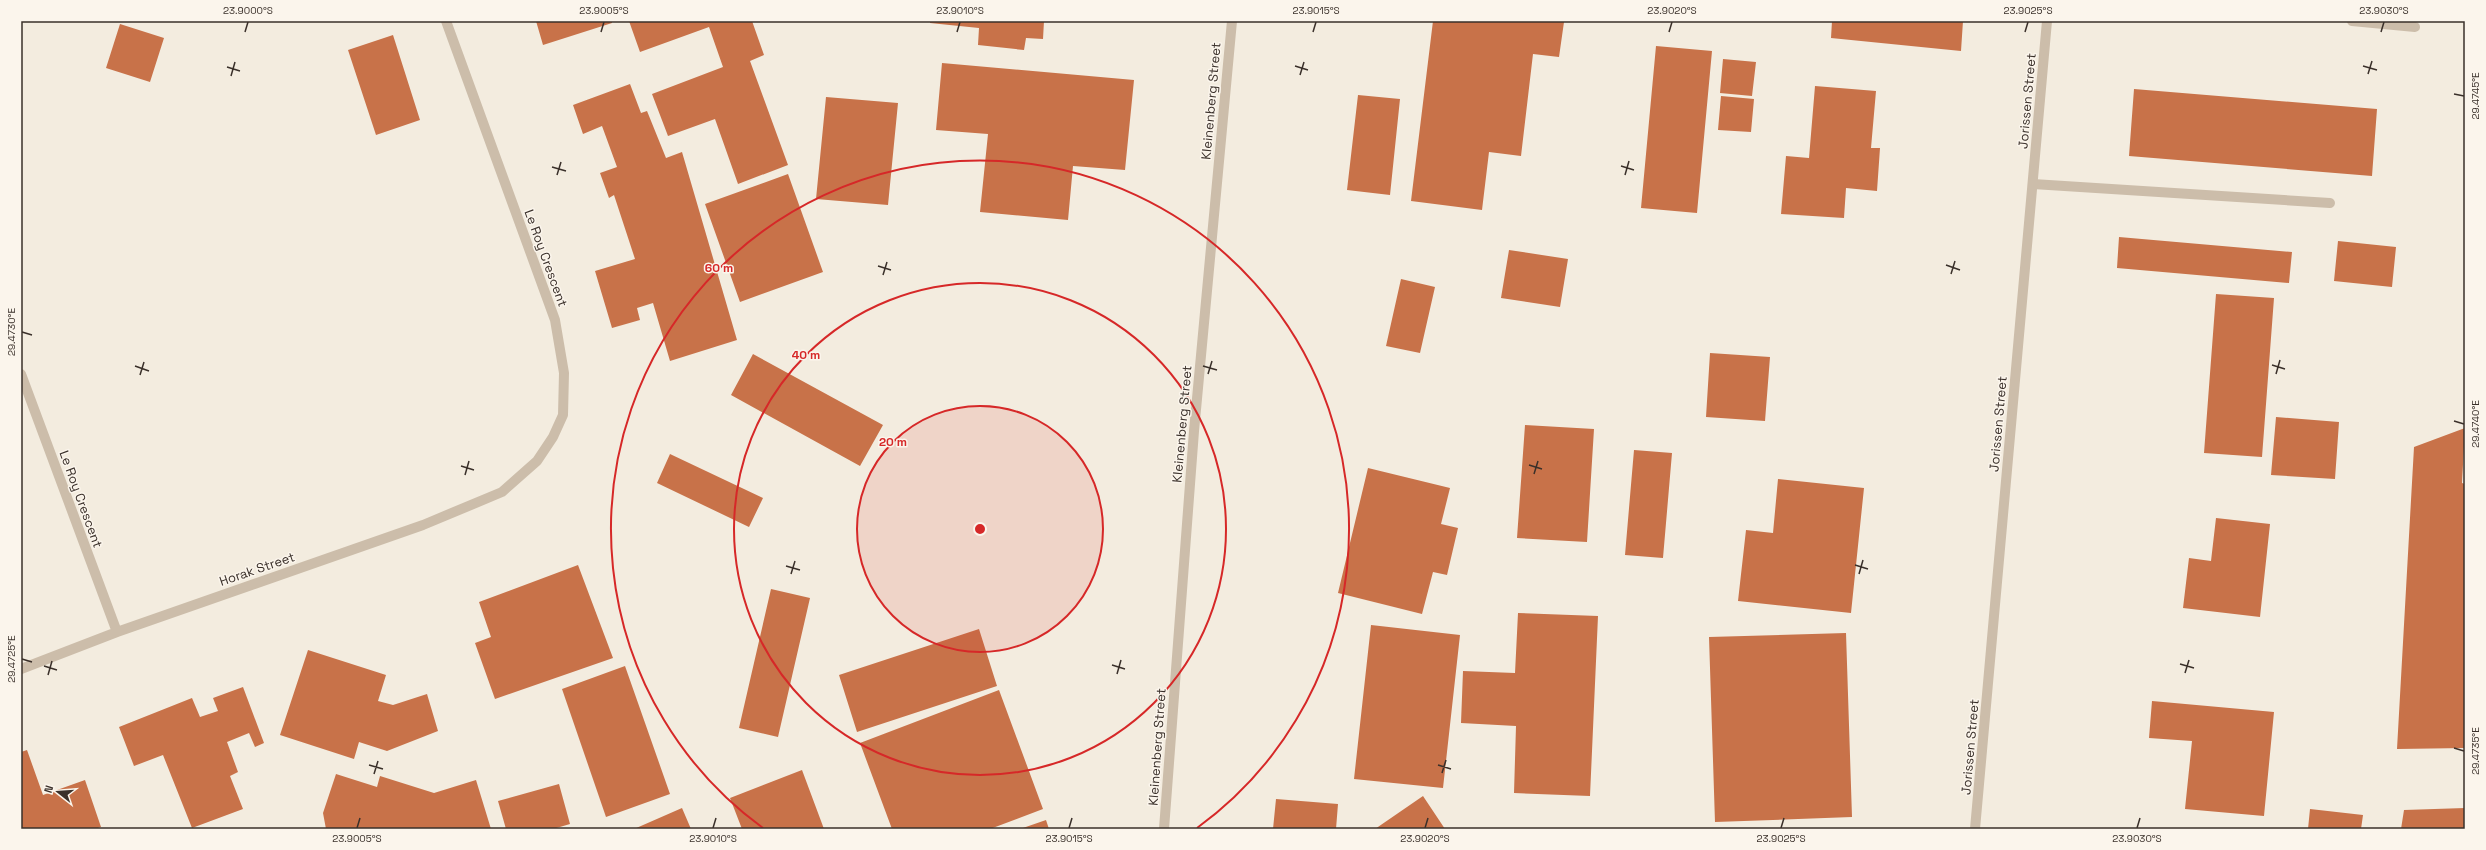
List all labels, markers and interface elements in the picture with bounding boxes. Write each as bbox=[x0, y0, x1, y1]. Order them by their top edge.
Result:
text: 23.9000°S bbox=[223, 4, 273, 17]
text: 23.9005°S bbox=[579, 4, 629, 17]
text: 23.9010°S bbox=[936, 4, 984, 17]
text: 23.9015°S bbox=[1292, 4, 1340, 17]
text: 23.9020°S bbox=[1647, 4, 1697, 17]
text: 23.9025°S bbox=[2003, 4, 2053, 17]
text: 23.9030°S bbox=[2359, 4, 2409, 17]
street label: Kleinenberg Street bbox=[1197, 42, 1225, 160]
street label: Jorissen Street bbox=[2014, 52, 2040, 150]
text: 29.4745°E bbox=[2469, 72, 2482, 120]
street label: Le Roy Crescent bbox=[520, 207, 572, 309]
text: 60 m bbox=[705, 260, 733, 276]
text: 29.4730°E bbox=[5, 308, 18, 356]
text: 40 m bbox=[792, 347, 820, 363]
street label: Kleinenberg Street bbox=[1168, 365, 1196, 483]
street label: Jorissen Street bbox=[1985, 375, 2011, 473]
text: 29.4740°E bbox=[2469, 400, 2482, 448]
text: 20 m bbox=[879, 434, 907, 450]
street label: Le Roy Crescent bbox=[55, 448, 107, 550]
centre of rings bbox=[973, 522, 987, 536]
street label: Horak Street bbox=[217, 548, 297, 590]
text: 29.4725°E bbox=[5, 635, 18, 683]
street label: Kleinenberg Street bbox=[1144, 688, 1170, 806]
street label: Jorissen Street bbox=[1957, 698, 1983, 796]
text: 29.4735°E bbox=[2469, 727, 2482, 775]
north arrow bbox=[38, 772, 78, 812]
text: N bbox=[41, 784, 56, 795]
text: 23.9005°S bbox=[332, 832, 382, 845]
text: 23.9010°S bbox=[689, 832, 737, 845]
text: 23.9015°S bbox=[1045, 832, 1093, 845]
text: 23.9020°S bbox=[1400, 832, 1450, 845]
text: 23.9025°S bbox=[1756, 832, 1806, 845]
text: 23.9030°S bbox=[2112, 832, 2162, 845]

